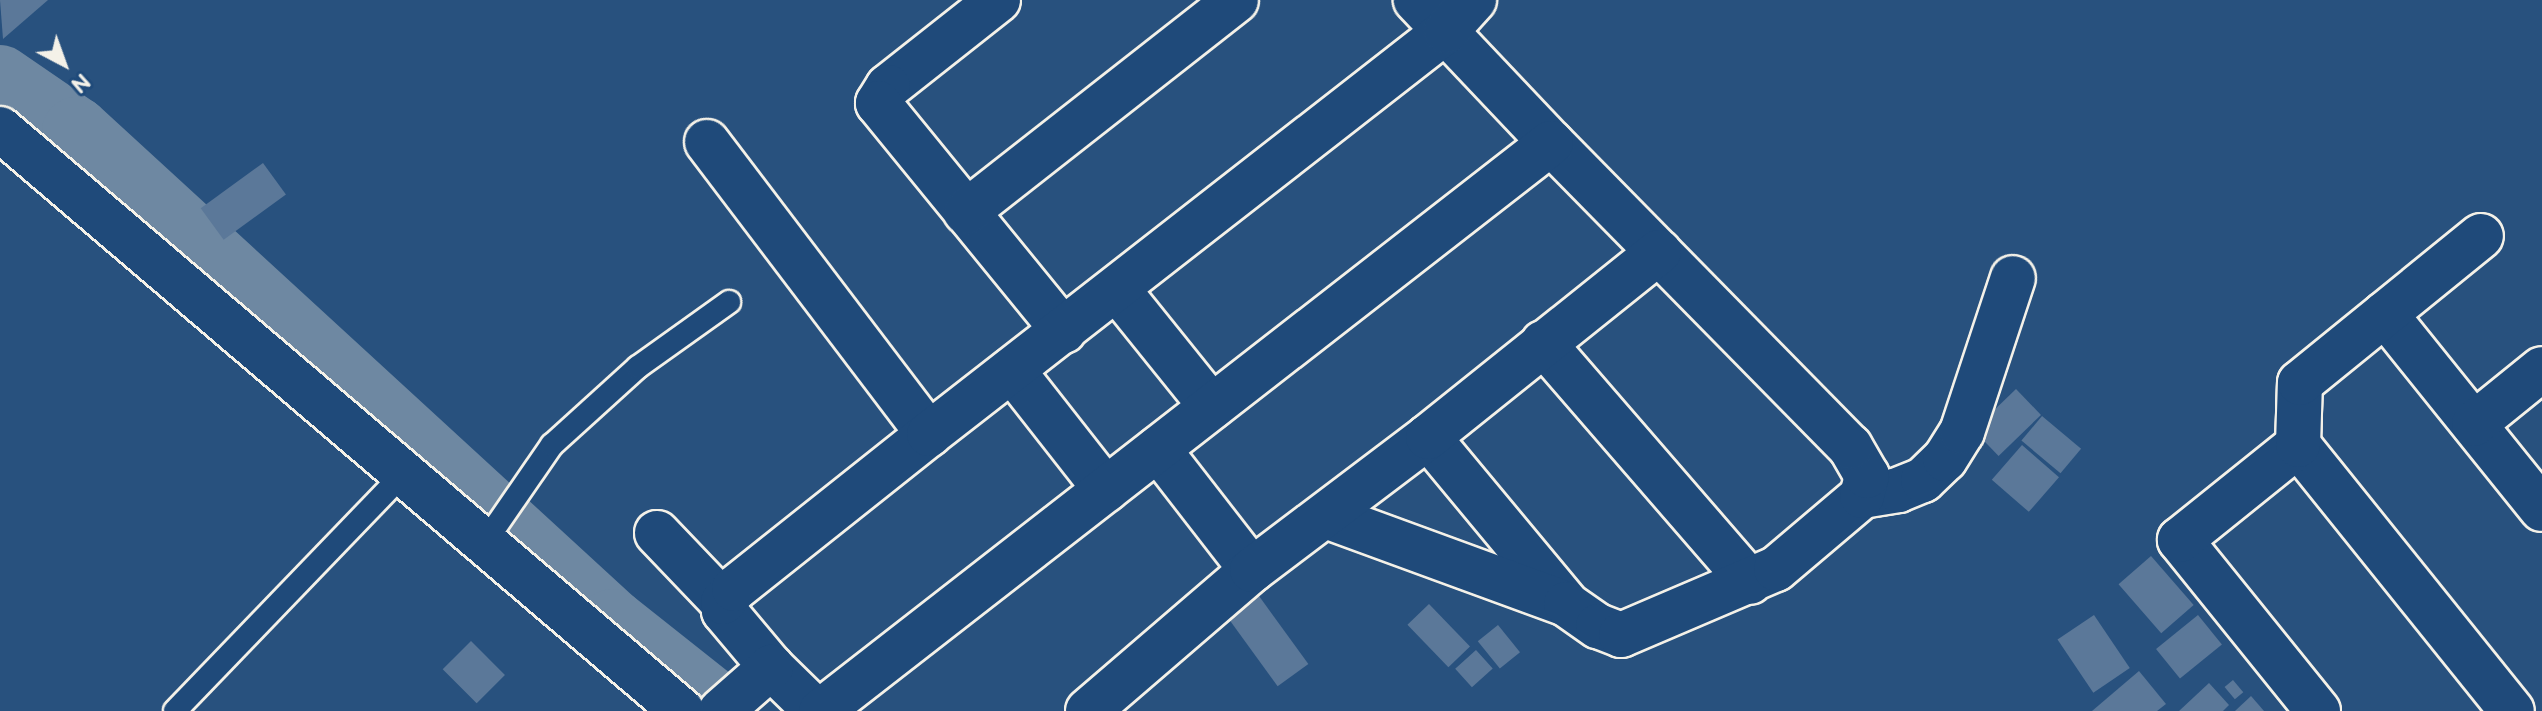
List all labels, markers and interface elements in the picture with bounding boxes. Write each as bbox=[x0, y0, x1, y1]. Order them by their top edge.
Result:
north arrow bbox=[24, 24, 104, 104]
text: N bbox=[65, 67, 95, 98]

